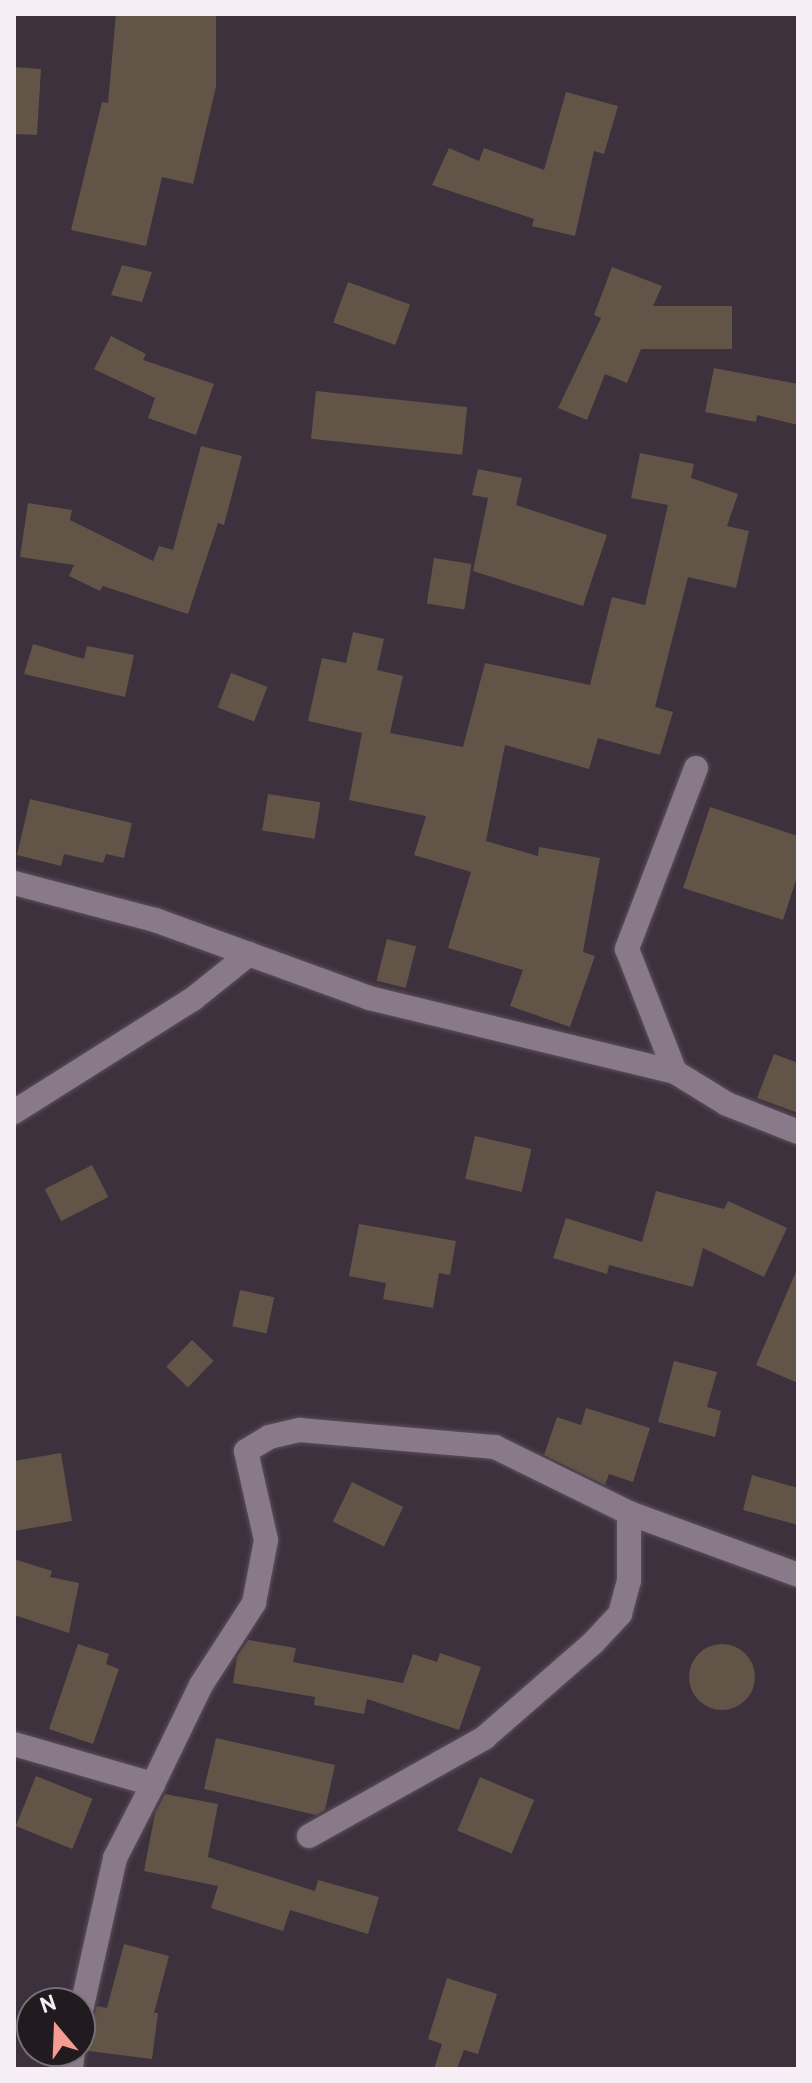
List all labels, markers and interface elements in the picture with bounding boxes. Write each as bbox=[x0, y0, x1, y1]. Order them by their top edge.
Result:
north arrow bbox=[16, 1987, 96, 2067]
text: N bbox=[37, 1990, 61, 2021]

